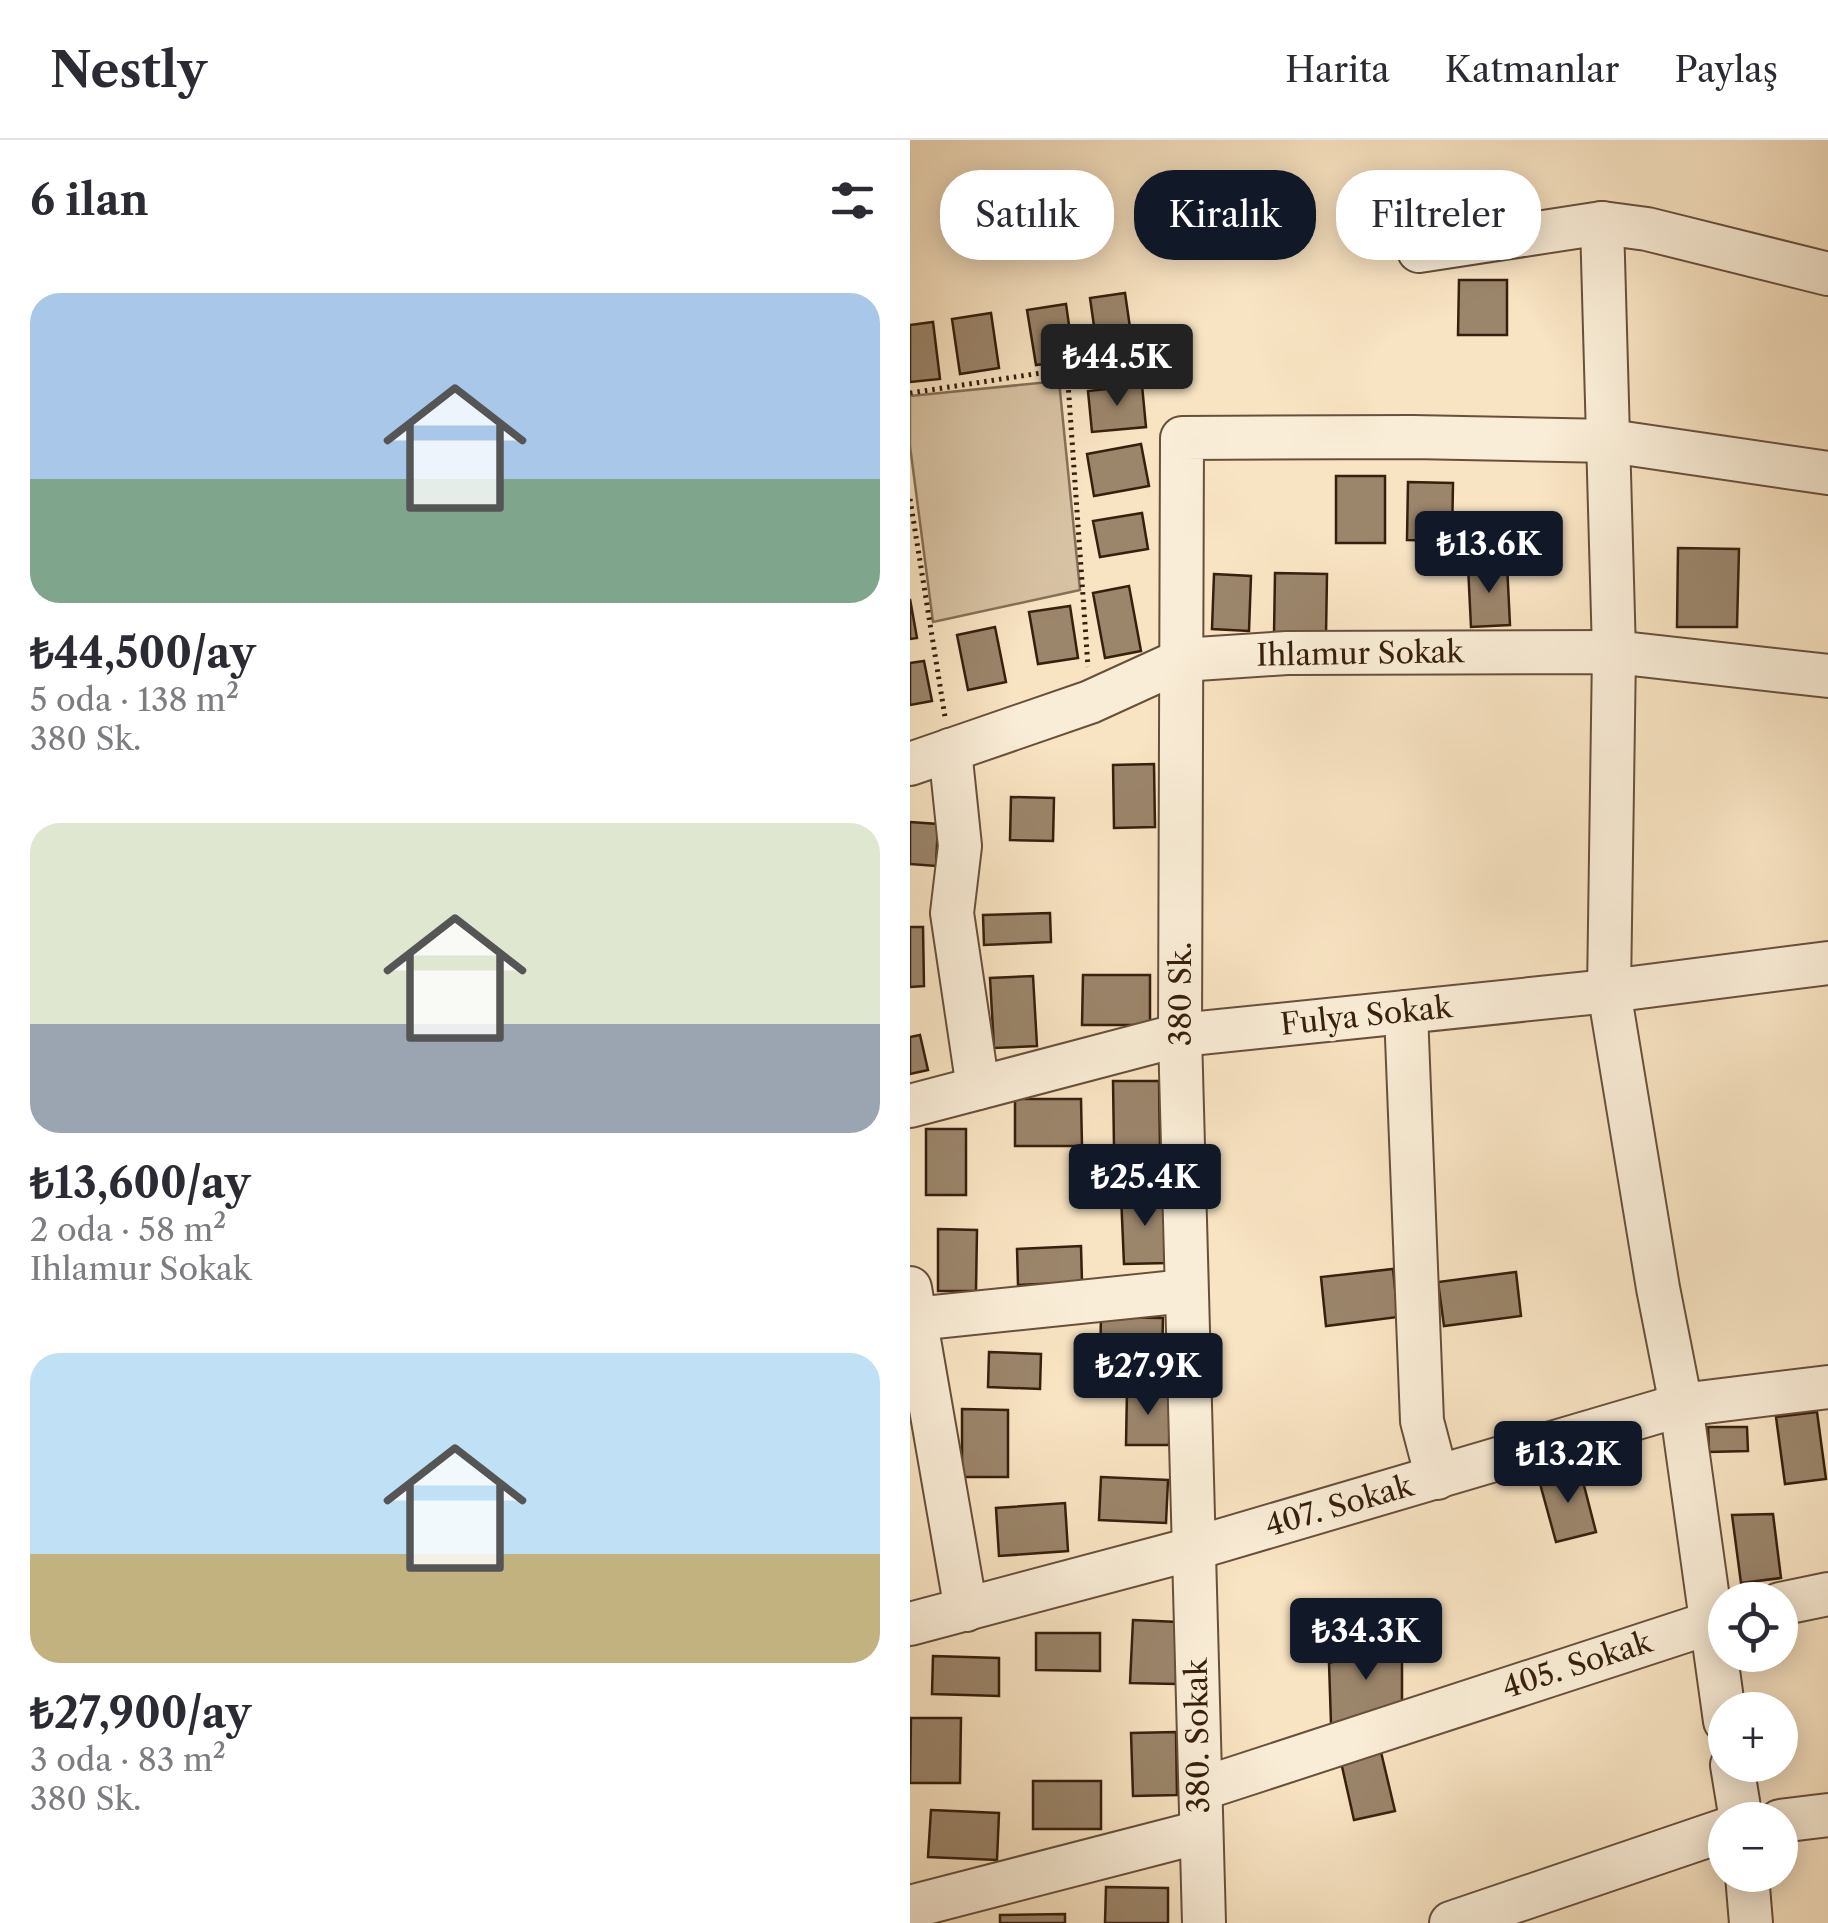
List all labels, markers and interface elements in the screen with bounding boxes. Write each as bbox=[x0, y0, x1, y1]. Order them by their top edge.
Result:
text: Nestly bbox=[50, 40, 207, 99]
text: Harita bbox=[1285, 48, 1390, 91]
text: Katmanlar bbox=[1445, 48, 1619, 91]
text: Paylaş bbox=[1674, 48, 1778, 91]
chip: Satılık bbox=[940, 170, 1114, 260]
chip: Kiralık bbox=[1134, 170, 1316, 260]
chip: Filtreler bbox=[1336, 170, 1541, 260]
icon: filters bbox=[825, 173, 880, 228]
text: 6 ilan bbox=[30, 174, 149, 226]
pin: ₺44.5K bbox=[1036, 324, 1198, 409]
text: ₺44.5K bbox=[1063, 337, 1171, 376]
icon: home bbox=[365, 358, 545, 538]
pin: ₺13.6K bbox=[1408, 511, 1570, 596]
text: ₺13.6K bbox=[1437, 524, 1541, 563]
text: ₺44,500/ay bbox=[30, 627, 255, 679]
street label: Ihlamur Sokak bbox=[1256, 633, 1466, 674]
text: 5 oda · 138 m² bbox=[30, 680, 239, 719]
text: 380 Sk. bbox=[30, 719, 141, 758]
icon: home bbox=[365, 888, 545, 1068]
street label: 380 Sk. bbox=[1162, 942, 1199, 1046]
street label: Fulya Sokak bbox=[1278, 988, 1455, 1043]
pin: ₺25.4K bbox=[1064, 1144, 1226, 1229]
text: ₺13,600/ay bbox=[30, 1157, 250, 1209]
text: ₺25.4K bbox=[1091, 1157, 1199, 1196]
text: 2 oda · 58 m² bbox=[30, 1210, 226, 1249]
text: Ihlamur Sokak bbox=[30, 1249, 251, 1288]
pin: ₺27.9K bbox=[1067, 1333, 1229, 1418]
text: ₺27.9K bbox=[1096, 1346, 1200, 1385]
icon: home bbox=[365, 1418, 545, 1598]
pin: ₺13.2K bbox=[1487, 1421, 1649, 1506]
text: ₺13.2K bbox=[1516, 1434, 1620, 1473]
street label: 407. Sokak bbox=[1261, 1466, 1418, 1544]
map controls bbox=[1708, 1582, 1798, 1892]
button: locate bbox=[1708, 1582, 1798, 1672]
pin: ₺34.3K bbox=[1285, 1598, 1447, 1683]
text: ₺34.3K bbox=[1312, 1611, 1420, 1650]
street label: 405. Sokak bbox=[1498, 1623, 1658, 1706]
street label: 380. Sokak bbox=[1178, 1657, 1217, 1814]
text: ₺27,900/ay bbox=[30, 1687, 251, 1739]
button: + bbox=[1708, 1692, 1798, 1782]
text: 3 oda · 83 m² bbox=[30, 1740, 226, 1779]
text: 380 Sk. bbox=[30, 1779, 141, 1818]
button: − bbox=[1708, 1802, 1798, 1892]

